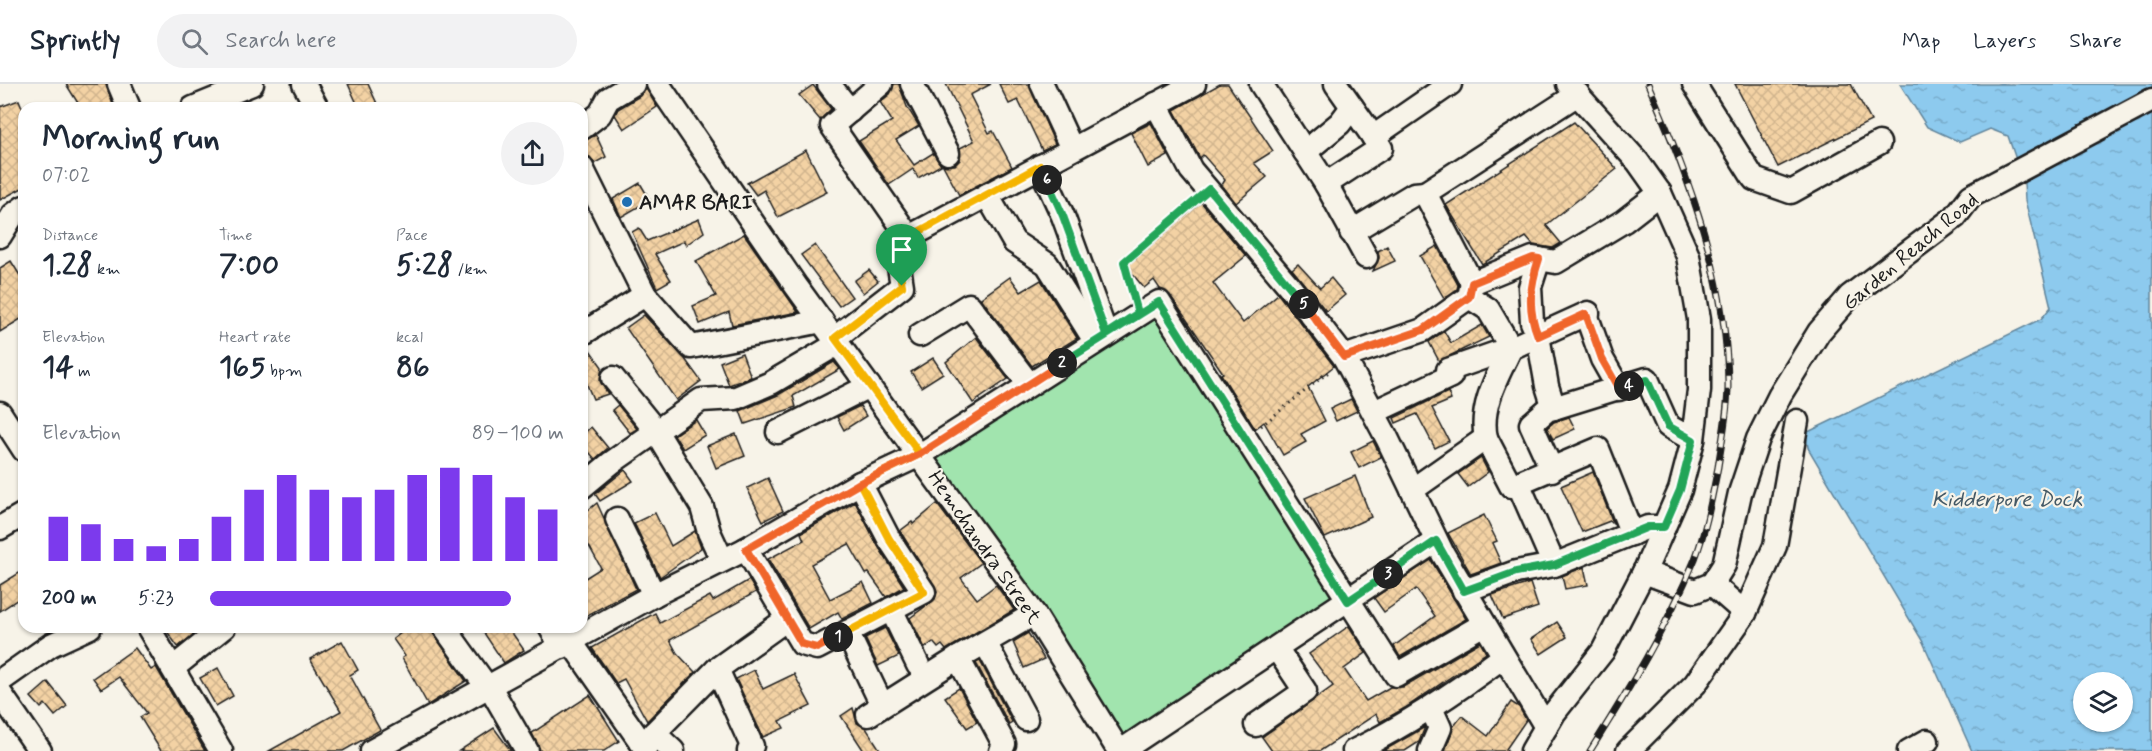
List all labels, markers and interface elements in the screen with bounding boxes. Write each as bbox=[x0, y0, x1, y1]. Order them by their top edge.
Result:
search box bbox=[157, 14, 577, 68]
text: Sprintly bbox=[30, 23, 121, 60]
icon: search bbox=[178, 25, 211, 58]
text: Search here bbox=[226, 27, 336, 55]
text: Map bbox=[1902, 27, 1940, 55]
text: Layers bbox=[1973, 27, 2036, 55]
text: Share bbox=[2069, 27, 2122, 55]
text: Morning run bbox=[42, 117, 220, 161]
button: share bbox=[501, 122, 564, 185]
text: 07:02 bbox=[42, 162, 90, 189]
pin: 6 bbox=[1032, 165, 1062, 195]
text: 6 bbox=[1043, 169, 1051, 190]
street label: Garden Reach Road bbox=[1837, 186, 1985, 317]
place label: AMAR BARI bbox=[639, 189, 753, 217]
marker: AMAR BARI bbox=[620, 195, 634, 209]
pin bbox=[876, 224, 927, 286]
text: Distance bbox=[42, 225, 98, 246]
text: Time bbox=[219, 225, 253, 246]
text: Pace bbox=[396, 225, 428, 246]
icon: arrive bbox=[885, 233, 918, 266]
text: 1.28 bbox=[42, 246, 93, 285]
text: 7:00 bbox=[219, 246, 279, 285]
text: 5:28 bbox=[396, 246, 453, 285]
text: km bbox=[93, 259, 120, 280]
text: /km bbox=[453, 259, 488, 280]
pin: 5 bbox=[1289, 289, 1319, 319]
text: 5 bbox=[1299, 293, 1309, 314]
text: Elevation bbox=[42, 327, 105, 348]
text: Heart rate bbox=[219, 327, 291, 348]
text: kcal bbox=[396, 327, 423, 348]
text: 14 bbox=[42, 348, 74, 387]
text: 165 bbox=[219, 348, 266, 387]
text: 86 bbox=[396, 348, 430, 387]
pin: 2 bbox=[1047, 348, 1077, 378]
text: 2 bbox=[1058, 352, 1066, 373]
text: m bbox=[74, 361, 91, 382]
text: bpm bbox=[266, 361, 302, 382]
pin: 4 bbox=[1614, 371, 1644, 401]
text: 4 bbox=[1624, 375, 1634, 396]
text: Elevation bbox=[42, 420, 121, 447]
text: 89–100 m bbox=[472, 420, 564, 447]
street label: Hemchandra Street bbox=[921, 465, 1048, 630]
water label: Kidderpore Dock bbox=[1931, 486, 2083, 514]
pin: 3 bbox=[1373, 559, 1403, 589]
text: 3 bbox=[1384, 563, 1392, 584]
text: 200 m bbox=[42, 585, 97, 612]
text: 5:23 bbox=[138, 585, 174, 612]
pin: 1 bbox=[823, 622, 853, 652]
text: 1 bbox=[834, 626, 842, 647]
map controls bbox=[2073, 672, 2133, 732]
button: layers bbox=[2073, 672, 2133, 732]

